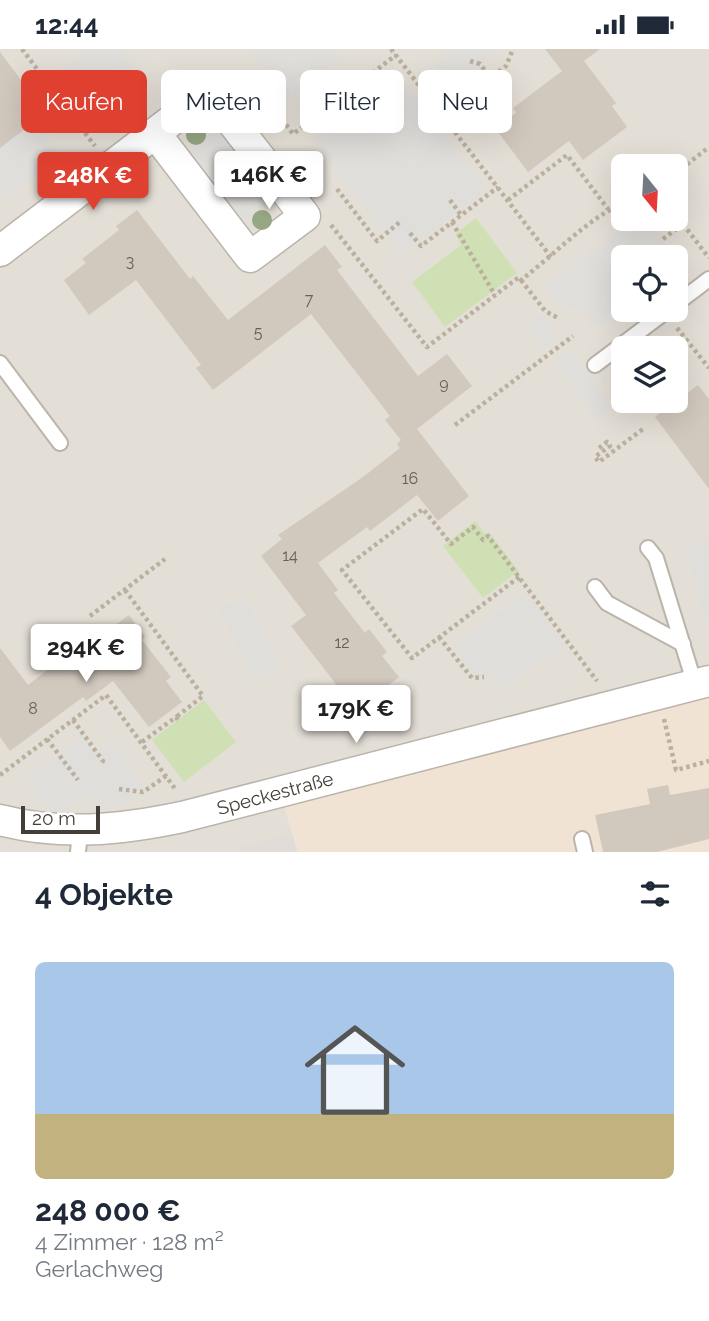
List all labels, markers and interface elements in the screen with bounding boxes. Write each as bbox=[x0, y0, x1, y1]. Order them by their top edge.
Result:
text: 12:44 bbox=[35, 10, 99, 40]
chip: Kaufen bbox=[21, 70, 147, 133]
chip: Mieten bbox=[161, 70, 286, 133]
chip: Filter bbox=[300, 70, 404, 133]
chip: Neu bbox=[418, 70, 512, 133]
pin: 146K € bbox=[212, 151, 326, 211]
pin: 248K € bbox=[36, 153, 150, 212]
north arrow bbox=[611, 154, 688, 231]
map controls bbox=[611, 154, 688, 413]
text: 146K € bbox=[230, 160, 308, 187]
text: 248K € bbox=[54, 161, 132, 188]
button: locate bbox=[611, 245, 688, 322]
house number: 3 bbox=[126, 252, 134, 271]
house number: 7 bbox=[305, 290, 314, 309]
house number: 5 bbox=[254, 323, 263, 342]
button: layers bbox=[611, 336, 688, 413]
house number: 9 bbox=[439, 374, 449, 393]
house number: 16 bbox=[402, 469, 418, 488]
house number: 14 bbox=[282, 546, 298, 565]
pin: 294K € bbox=[29, 625, 143, 684]
text: 294K € bbox=[47, 633, 125, 660]
house number: 12 bbox=[334, 633, 350, 652]
pin: 179K € bbox=[299, 685, 413, 745]
text: 179K € bbox=[318, 694, 394, 721]
house number: 8 bbox=[28, 699, 38, 718]
street label: Speckestraße bbox=[214, 767, 336, 819]
scale bar bbox=[21, 803, 100, 835]
text: 20 m bbox=[32, 807, 76, 829]
icon: filters bbox=[636, 875, 674, 913]
text: 4 Objekte bbox=[35, 877, 173, 912]
icon: home bbox=[292, 1007, 418, 1133]
text: 248 000 € bbox=[35, 1193, 181, 1228]
text: 4 Zimmer · 128 m² bbox=[35, 1228, 224, 1255]
text: Gerlachweg bbox=[35, 1255, 164, 1282]

